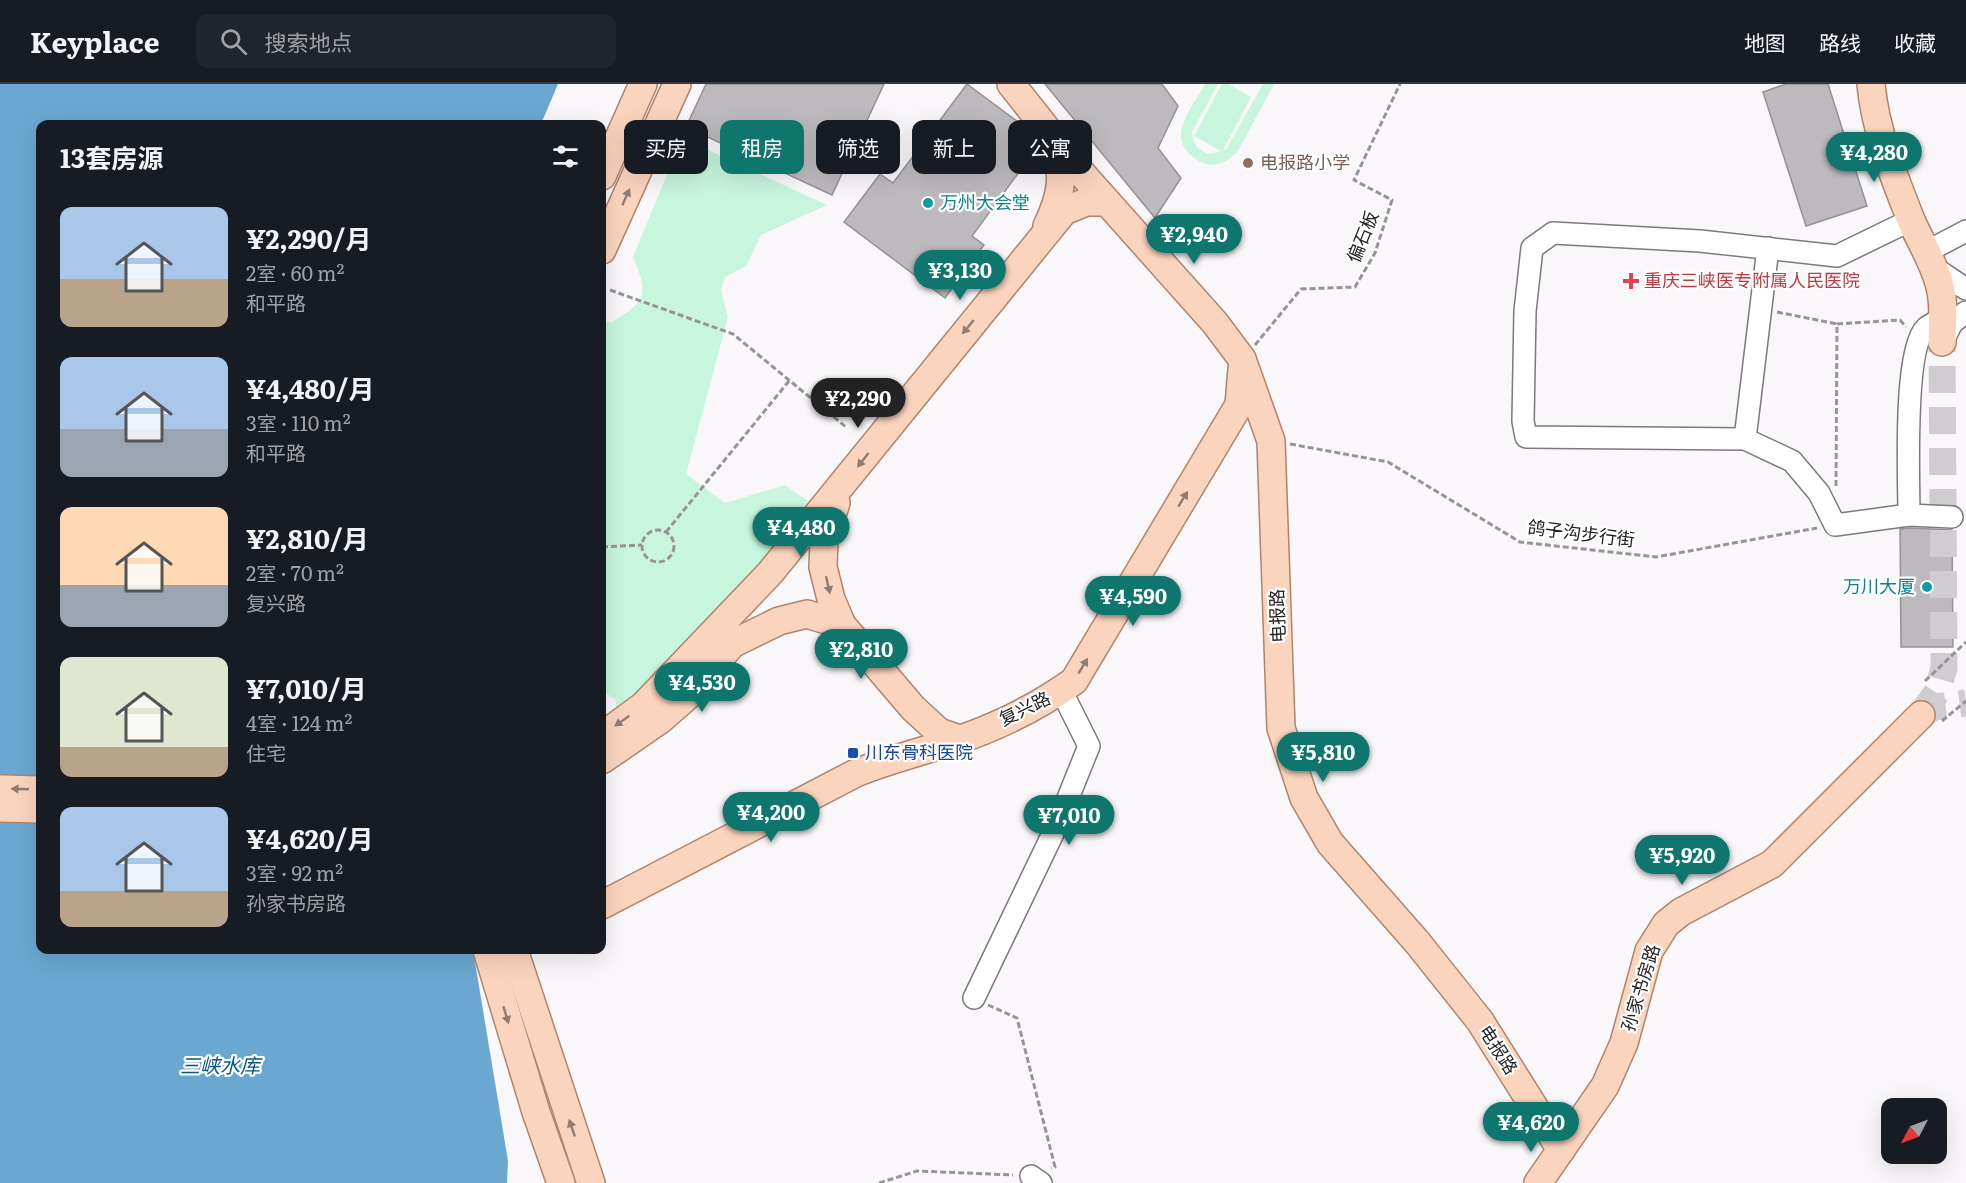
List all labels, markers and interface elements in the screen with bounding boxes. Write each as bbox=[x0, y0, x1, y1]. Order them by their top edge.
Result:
search box bbox=[196, 14, 616, 68]
text: Keyplace bbox=[30, 20, 160, 62]
icon: search bbox=[217, 25, 250, 58]
text: 搜索地点 bbox=[265, 25, 353, 58]
text: 地图 bbox=[1744, 26, 1786, 57]
text: 路线 bbox=[1819, 26, 1861, 57]
text: 收藏 bbox=[1894, 26, 1936, 57]
chip: 买房 bbox=[624, 120, 708, 174]
chip: 租房 bbox=[720, 120, 804, 174]
chip: 筛选 bbox=[816, 120, 900, 174]
chip: 新上 bbox=[912, 120, 996, 174]
chip: 公寓 bbox=[1008, 120, 1092, 174]
pin: ¥4,280 bbox=[1825, 132, 1923, 183]
text: ¥4,280 bbox=[1840, 136, 1908, 166]
text: 13套房源 bbox=[60, 137, 163, 176]
icon: filters bbox=[549, 140, 582, 173]
place label: 电报路小学 bbox=[1260, 148, 1350, 175]
marker: 电报路小学 bbox=[1241, 156, 1255, 170]
one-way arrow bbox=[621, 188, 631, 206]
place label: 万州大会堂 bbox=[940, 188, 1030, 215]
marker: 万州大会堂 bbox=[921, 196, 935, 210]
street label: 偏石板 bbox=[1339, 206, 1384, 267]
pin: ¥2,940 bbox=[1145, 214, 1243, 265]
text: ¥2,290/月 bbox=[246, 218, 372, 257]
text: ¥2,940 bbox=[1160, 218, 1228, 248]
icon: home bbox=[108, 231, 180, 303]
pin: ¥3,130 bbox=[911, 250, 1009, 301]
text: ¥3,130 bbox=[928, 254, 992, 284]
text: 2室 · 60 m² bbox=[246, 257, 344, 287]
place label: 重庆三峡医专附属人民医院 bbox=[1644, 266, 1860, 293]
marker: 重庆三峡医专附属人民医院 bbox=[1622, 272, 1640, 290]
text: 和平路 bbox=[246, 287, 306, 317]
one-way arrow bbox=[962, 319, 975, 335]
text: ¥4,480/月 bbox=[246, 368, 375, 407]
pin: ¥2,290 bbox=[809, 378, 907, 429]
icon: home bbox=[108, 381, 180, 453]
text: ¥2,290 bbox=[825, 382, 891, 412]
text: 3室 · 110 m² bbox=[246, 407, 351, 437]
text: 和平路 bbox=[246, 437, 306, 467]
one-way arrow bbox=[856, 452, 869, 468]
one-way arrow bbox=[1178, 491, 1189, 507]
pin: ¥4,480 bbox=[752, 507, 850, 558]
text: ¥4,480 bbox=[766, 511, 836, 541]
street label: 鸽子沟步行街 bbox=[1526, 513, 1636, 552]
text: ¥2,810/月 bbox=[246, 518, 369, 557]
icon: home bbox=[108, 531, 180, 603]
text: 2室 · 70 m² bbox=[246, 557, 344, 587]
place label: 万川大厦 bbox=[1843, 572, 1915, 599]
one-way arrow bbox=[823, 576, 833, 594]
pin: ¥4,590 bbox=[1084, 576, 1182, 627]
text: ¥4,590 bbox=[1099, 580, 1167, 610]
marker: 万川大厦 bbox=[1920, 580, 1934, 594]
text: 复兴路 bbox=[246, 587, 306, 617]
street label: 电报路 bbox=[1262, 589, 1291, 644]
pin: ¥2,810 bbox=[812, 629, 910, 680]
text: ¥2,810 bbox=[829, 633, 893, 663]
one-way arrow bbox=[1077, 658, 1088, 674]
pin: ¥4,530 bbox=[653, 662, 751, 713]
text: ¥4,530 bbox=[668, 666, 736, 696]
text: ¥7,010/月 bbox=[246, 668, 367, 707]
icon: home bbox=[108, 681, 180, 753]
street label: 复兴路 bbox=[994, 684, 1055, 732]
text: 4室 · 124 m² bbox=[246, 707, 352, 737]
one-way arrow bbox=[615, 715, 631, 727]
pin: ¥5,810 bbox=[1274, 732, 1372, 783]
text: ¥5,810 bbox=[1291, 736, 1355, 766]
text: 住宅 bbox=[246, 737, 286, 767]
place label: 川东骨科医院 bbox=[865, 738, 973, 765]
marker: 川东骨科医院 bbox=[846, 746, 860, 760]
one-way arrow bbox=[11, 784, 30, 794]
pin: ¥4,200 bbox=[722, 792, 820, 843]
pin: ¥7,010 bbox=[1020, 795, 1118, 846]
text: ¥4,200 bbox=[737, 796, 805, 826]
text: ¥7,010 bbox=[1037, 799, 1101, 829]
text: ¥4,620/月 bbox=[246, 818, 373, 857]
icon: home bbox=[108, 831, 180, 903]
pin: ¥5,920 bbox=[1633, 835, 1731, 886]
text: ¥5,920 bbox=[1649, 839, 1715, 869]
text: 3室 · 92 m² bbox=[246, 857, 343, 887]
text: 孙家书房路 bbox=[246, 887, 346, 917]
street label: 孙家书房路 bbox=[1613, 941, 1666, 1035]
one-way arrow bbox=[502, 1006, 511, 1024]
street label: 电报路 bbox=[1473, 1019, 1525, 1079]
water label: 三峡水库 bbox=[180, 1049, 263, 1079]
north arrow bbox=[1881, 1098, 1947, 1164]
map controls bbox=[1881, 1098, 1947, 1164]
pin: ¥4,620 bbox=[1482, 1102, 1580, 1153]
text: ¥4,620 bbox=[1497, 1106, 1565, 1136]
one-way arrow bbox=[566, 1119, 576, 1137]

